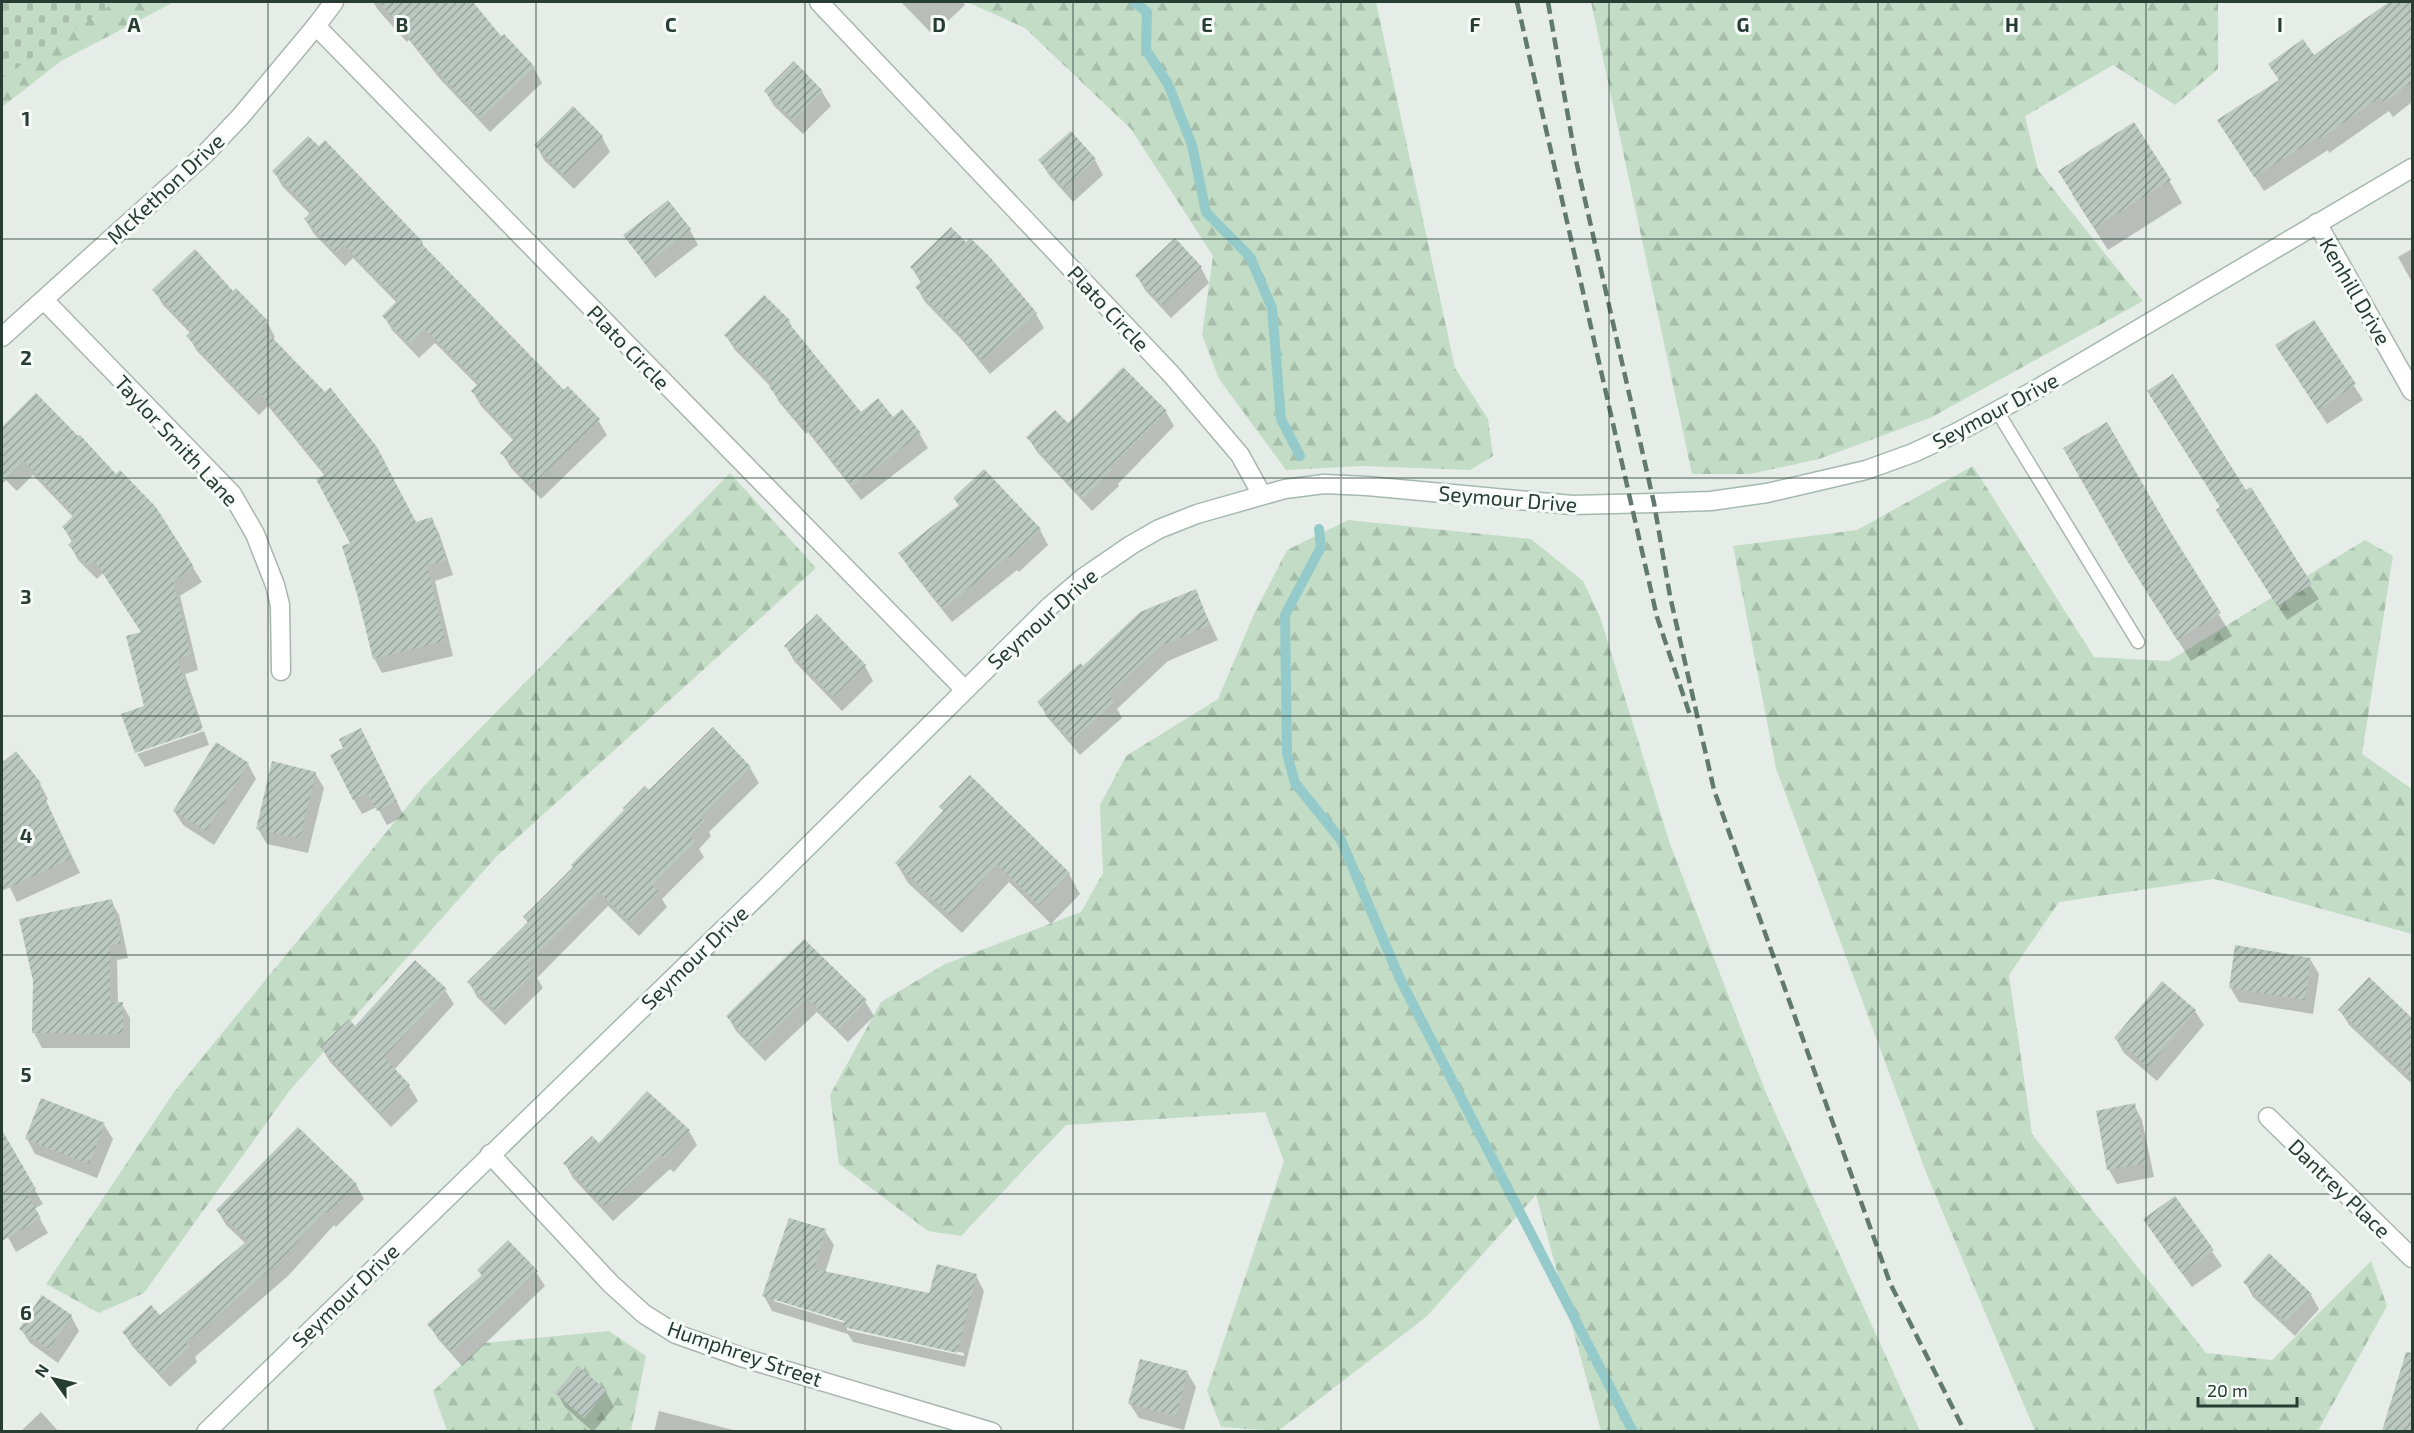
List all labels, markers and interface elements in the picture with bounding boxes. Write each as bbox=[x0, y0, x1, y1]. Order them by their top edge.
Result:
text: A bbox=[127, 12, 141, 36]
text: B bbox=[396, 12, 408, 36]
text: C bbox=[665, 12, 677, 36]
text: D bbox=[932, 12, 946, 36]
text: E bbox=[1201, 12, 1213, 36]
text: F bbox=[1469, 12, 1481, 36]
text: G bbox=[1737, 12, 1749, 36]
text: H bbox=[2005, 12, 2019, 36]
text: I bbox=[2277, 12, 2283, 36]
text: 1 bbox=[22, 106, 30, 130]
street label: McKethon Drive bbox=[101, 127, 229, 249]
street label: Kenhill Drive bbox=[2315, 233, 2397, 349]
street label: Plato Circle bbox=[1063, 260, 1155, 356]
street label: Plato Circle bbox=[583, 300, 675, 394]
text: 2 bbox=[20, 345, 32, 369]
street label: Seymour Drive bbox=[1928, 366, 2062, 454]
street label: Taylor Smith Lane bbox=[110, 369, 244, 511]
street label: Seymour Drive bbox=[1438, 479, 1578, 517]
street label: Seymour Drive bbox=[982, 562, 1102, 674]
text: 3 bbox=[20, 584, 32, 608]
text: 4 bbox=[20, 823, 33, 847]
street label: Seymour Drive bbox=[635, 900, 753, 1014]
text: 5 bbox=[20, 1062, 32, 1086]
street label: Dantrey Place bbox=[2284, 1133, 2396, 1243]
street label: Seymour Drive bbox=[286, 1238, 404, 1352]
text: 6 bbox=[20, 1300, 32, 1324]
street label: Humphrey Street bbox=[664, 1315, 826, 1391]
north arrow bbox=[24, 1349, 84, 1409]
text: N bbox=[30, 1360, 52, 1380]
scale bar bbox=[2198, 1370, 2297, 1408]
text: 20 m bbox=[2207, 1379, 2248, 1401]

